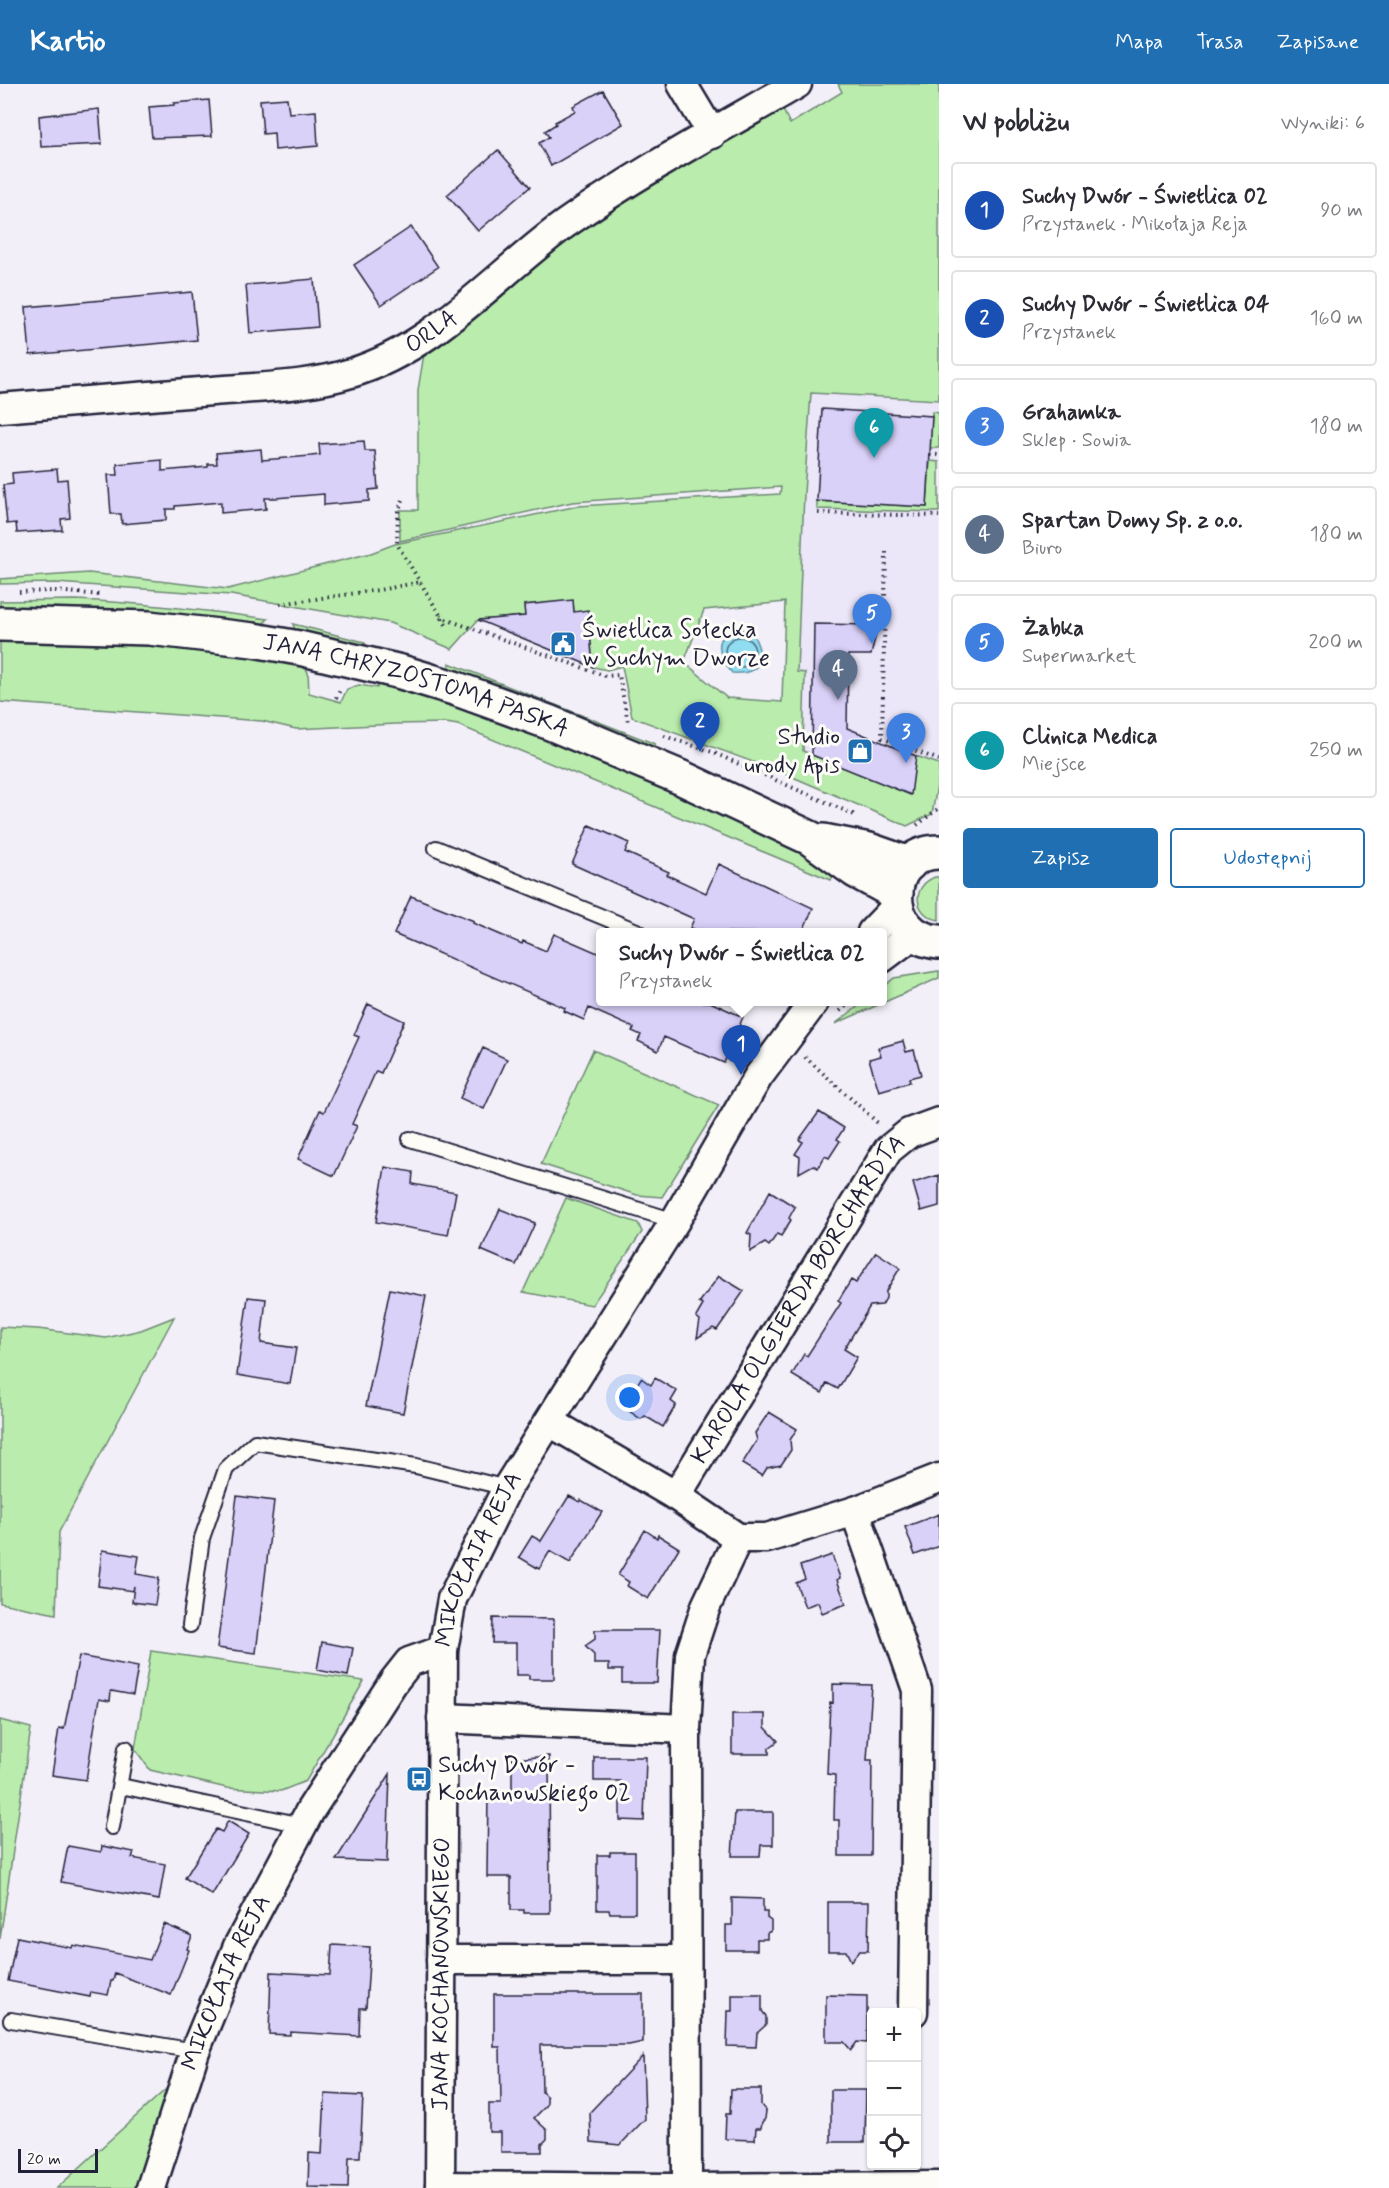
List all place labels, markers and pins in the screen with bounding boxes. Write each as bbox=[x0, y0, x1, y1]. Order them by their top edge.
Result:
pin: 6 bbox=[854, 408, 894, 458]
pin: 5 bbox=[852, 594, 892, 644]
place label: Świetlica Sołecka w Suchym Dworze bbox=[582, 614, 770, 674]
public building icon: Świetlica Sołecka w Suchym Dworze bbox=[548, 629, 578, 659]
pin: 4 bbox=[818, 650, 858, 700]
pin: 2 bbox=[680, 702, 720, 752]
pin: 3 bbox=[886, 714, 926, 763]
place label: Studio urody Apis bbox=[744, 722, 840, 784]
shop icon: Studio urody Apis bbox=[845, 736, 875, 766]
pin: 1 bbox=[722, 1026, 760, 1075]
place label: Suchy Dwór - Kochanowskiego 02 bbox=[438, 1750, 631, 1812]
bus stop icon: Suchy Dwór - Kochanowskiego 02 bbox=[404, 1764, 434, 1794]

